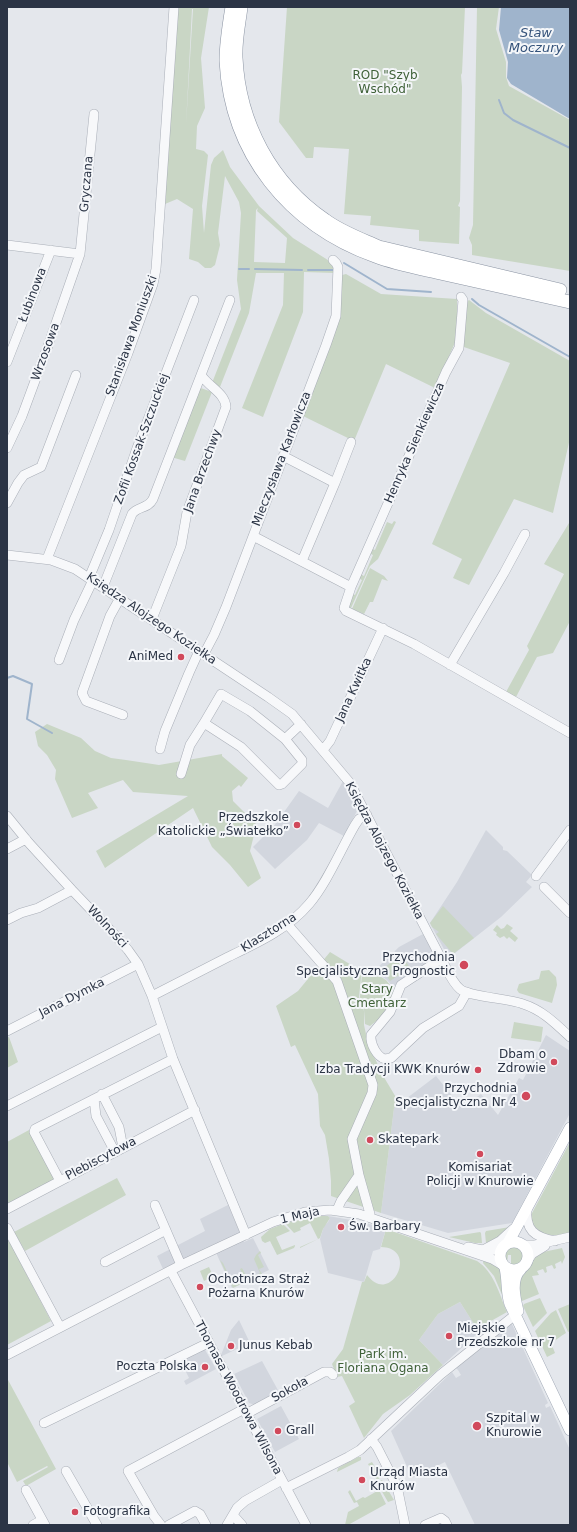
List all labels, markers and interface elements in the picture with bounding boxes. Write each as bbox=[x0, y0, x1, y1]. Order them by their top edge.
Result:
water label: Staw Moczury bbox=[509, 26, 563, 57]
park label: ROD "Szyb Wschód" bbox=[353, 69, 417, 97]
street label: Gryczana bbox=[77, 155, 97, 213]
street label: Łubinowa bbox=[16, 266, 50, 324]
street label: Stanisława Moniuszki bbox=[103, 274, 161, 398]
street label: Wrzosowa bbox=[29, 321, 63, 383]
street label: Zofii Kossak-Szczuckiej bbox=[112, 372, 172, 506]
street label: Henryka Sienkiewicza bbox=[382, 380, 448, 506]
street label: Mieczysława Karłowicza bbox=[250, 390, 314, 528]
street label: Jana Brzechwy bbox=[181, 427, 225, 515]
street label: Księdza Alojzego Koziełka bbox=[83, 570, 219, 668]
place label: AniMed bbox=[128, 650, 173, 664]
marker: AniMed bbox=[176, 652, 186, 662]
street label: Jana Kwitka bbox=[333, 655, 375, 725]
street label: Księdza Alojzego Koziełka bbox=[342, 780, 426, 922]
place label: Przedszkole Katolickie „Światełko” bbox=[158, 811, 289, 839]
marker: Przedszkole Katolickie „Światełko” bbox=[292, 820, 302, 830]
street label: Wolności bbox=[84, 903, 130, 951]
street label: Klasztorna bbox=[239, 910, 299, 956]
place label: Przychodnia Specjalistyczna Prognostic bbox=[296, 951, 455, 979]
marker: Przychodnia Specjalistyczna Prognostic bbox=[458, 959, 470, 971]
street label: Jana Dymka bbox=[37, 975, 107, 1021]
park label: Stary Cmentarz bbox=[348, 983, 406, 1011]
place label: Dbam o Zdrowie bbox=[498, 1048, 546, 1076]
marker: Dbam o Zdrowie bbox=[549, 1057, 559, 1067]
place label: Izba Tradycji KWK Knurów bbox=[316, 1063, 470, 1077]
marker: Izba Tradycji KWK Knurów bbox=[473, 1065, 483, 1075]
place label: Przychodnia Specjalistyczna Nr 4 bbox=[395, 1082, 517, 1110]
marker: Przychodnia Specjalistyczna Nr 4 bbox=[520, 1090, 532, 1102]
place label: Skatepark bbox=[378, 1133, 439, 1147]
street label: Plebiscytowa bbox=[63, 1134, 139, 1184]
marker: Skatepark bbox=[365, 1135, 375, 1145]
marker: Komisariat Policji w Knurowie bbox=[475, 1149, 485, 1159]
place label: Komisariat Policji w Knurowie bbox=[426, 1161, 534, 1189]
street label: 1 Maja bbox=[279, 1205, 321, 1227]
place label: Św. Barbary bbox=[349, 1220, 420, 1234]
marker: Św. Barbary bbox=[336, 1222, 346, 1232]
place label: Ochotnicza Straż Pożarna Knurów bbox=[208, 1273, 310, 1301]
marker: Ochotnicza Straż Pożarna Knurów bbox=[195, 1282, 205, 1292]
street label: Thomasa Woodrowa Wilsona bbox=[191, 1319, 285, 1477]
place label: Miejskie Przedszkole nr 7 bbox=[457, 1322, 555, 1350]
marker: Miejskie Przedszkole nr 7 bbox=[444, 1331, 454, 1341]
place label: Junus Kebab bbox=[239, 1339, 313, 1353]
marker: Junus Kebab bbox=[226, 1341, 236, 1351]
park label: Park im. Floriana Ogana bbox=[337, 1348, 429, 1376]
place label: Poczta Polska bbox=[116, 1360, 197, 1374]
marker: Poczta Polska bbox=[200, 1362, 210, 1372]
street label: Sokoła bbox=[269, 1374, 311, 1406]
place label: Szpital w Knurowie bbox=[486, 1412, 542, 1440]
marker: Szpital w Knurowie bbox=[471, 1420, 483, 1432]
place label: Grall bbox=[286, 1424, 314, 1438]
marker: Grall bbox=[273, 1426, 283, 1436]
place label: Urząd Miasta Knurów bbox=[370, 1466, 448, 1494]
marker: Urząd Miasta Knurów bbox=[357, 1475, 367, 1485]
place label: Fotografika bbox=[83, 1505, 150, 1519]
marker: Fotografika bbox=[70, 1507, 80, 1517]

